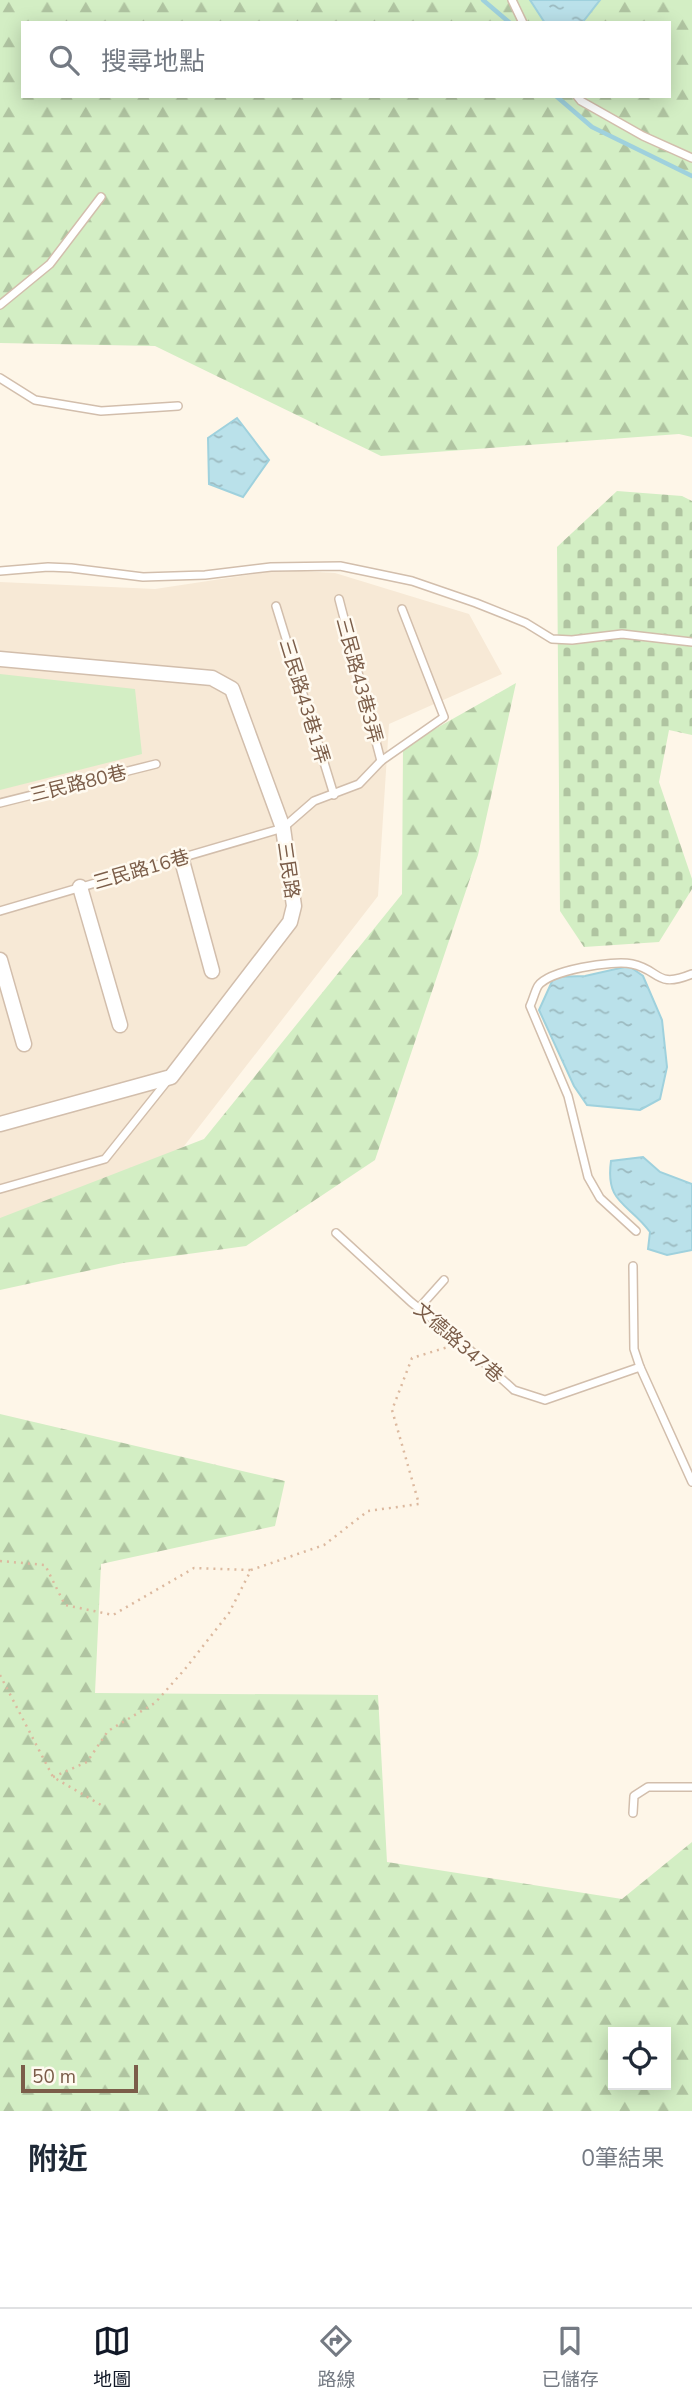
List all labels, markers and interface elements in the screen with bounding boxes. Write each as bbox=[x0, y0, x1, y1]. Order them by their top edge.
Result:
search box bbox=[21, 21, 671, 98]
icon: search bbox=[45, 41, 83, 79]
text: 搜尋地點 bbox=[101, 44, 205, 79]
street label: 三民路43巷3弄 bbox=[330, 614, 388, 746]
street label: 三民路43巷1弄 bbox=[273, 636, 335, 767]
street label: 三民路80巷 bbox=[27, 759, 129, 809]
street label: 三民路 bbox=[271, 840, 305, 900]
street label: 三民路16巷 bbox=[90, 844, 192, 896]
street label: 文德路347巷 bbox=[408, 1297, 508, 1389]
map controls bbox=[608, 2027, 671, 2090]
button: locate bbox=[608, 2027, 671, 2090]
scale bar bbox=[21, 2062, 138, 2094]
text: 50 m bbox=[32, 2064, 76, 2090]
text: 附近 bbox=[28, 2139, 88, 2180]
text: 0筆結果 bbox=[581, 2143, 664, 2174]
tab: 地圖 bbox=[93, 2322, 131, 2393]
tab: 路線 bbox=[317, 2322, 356, 2393]
tab: 已儲存 bbox=[542, 2322, 599, 2393]

